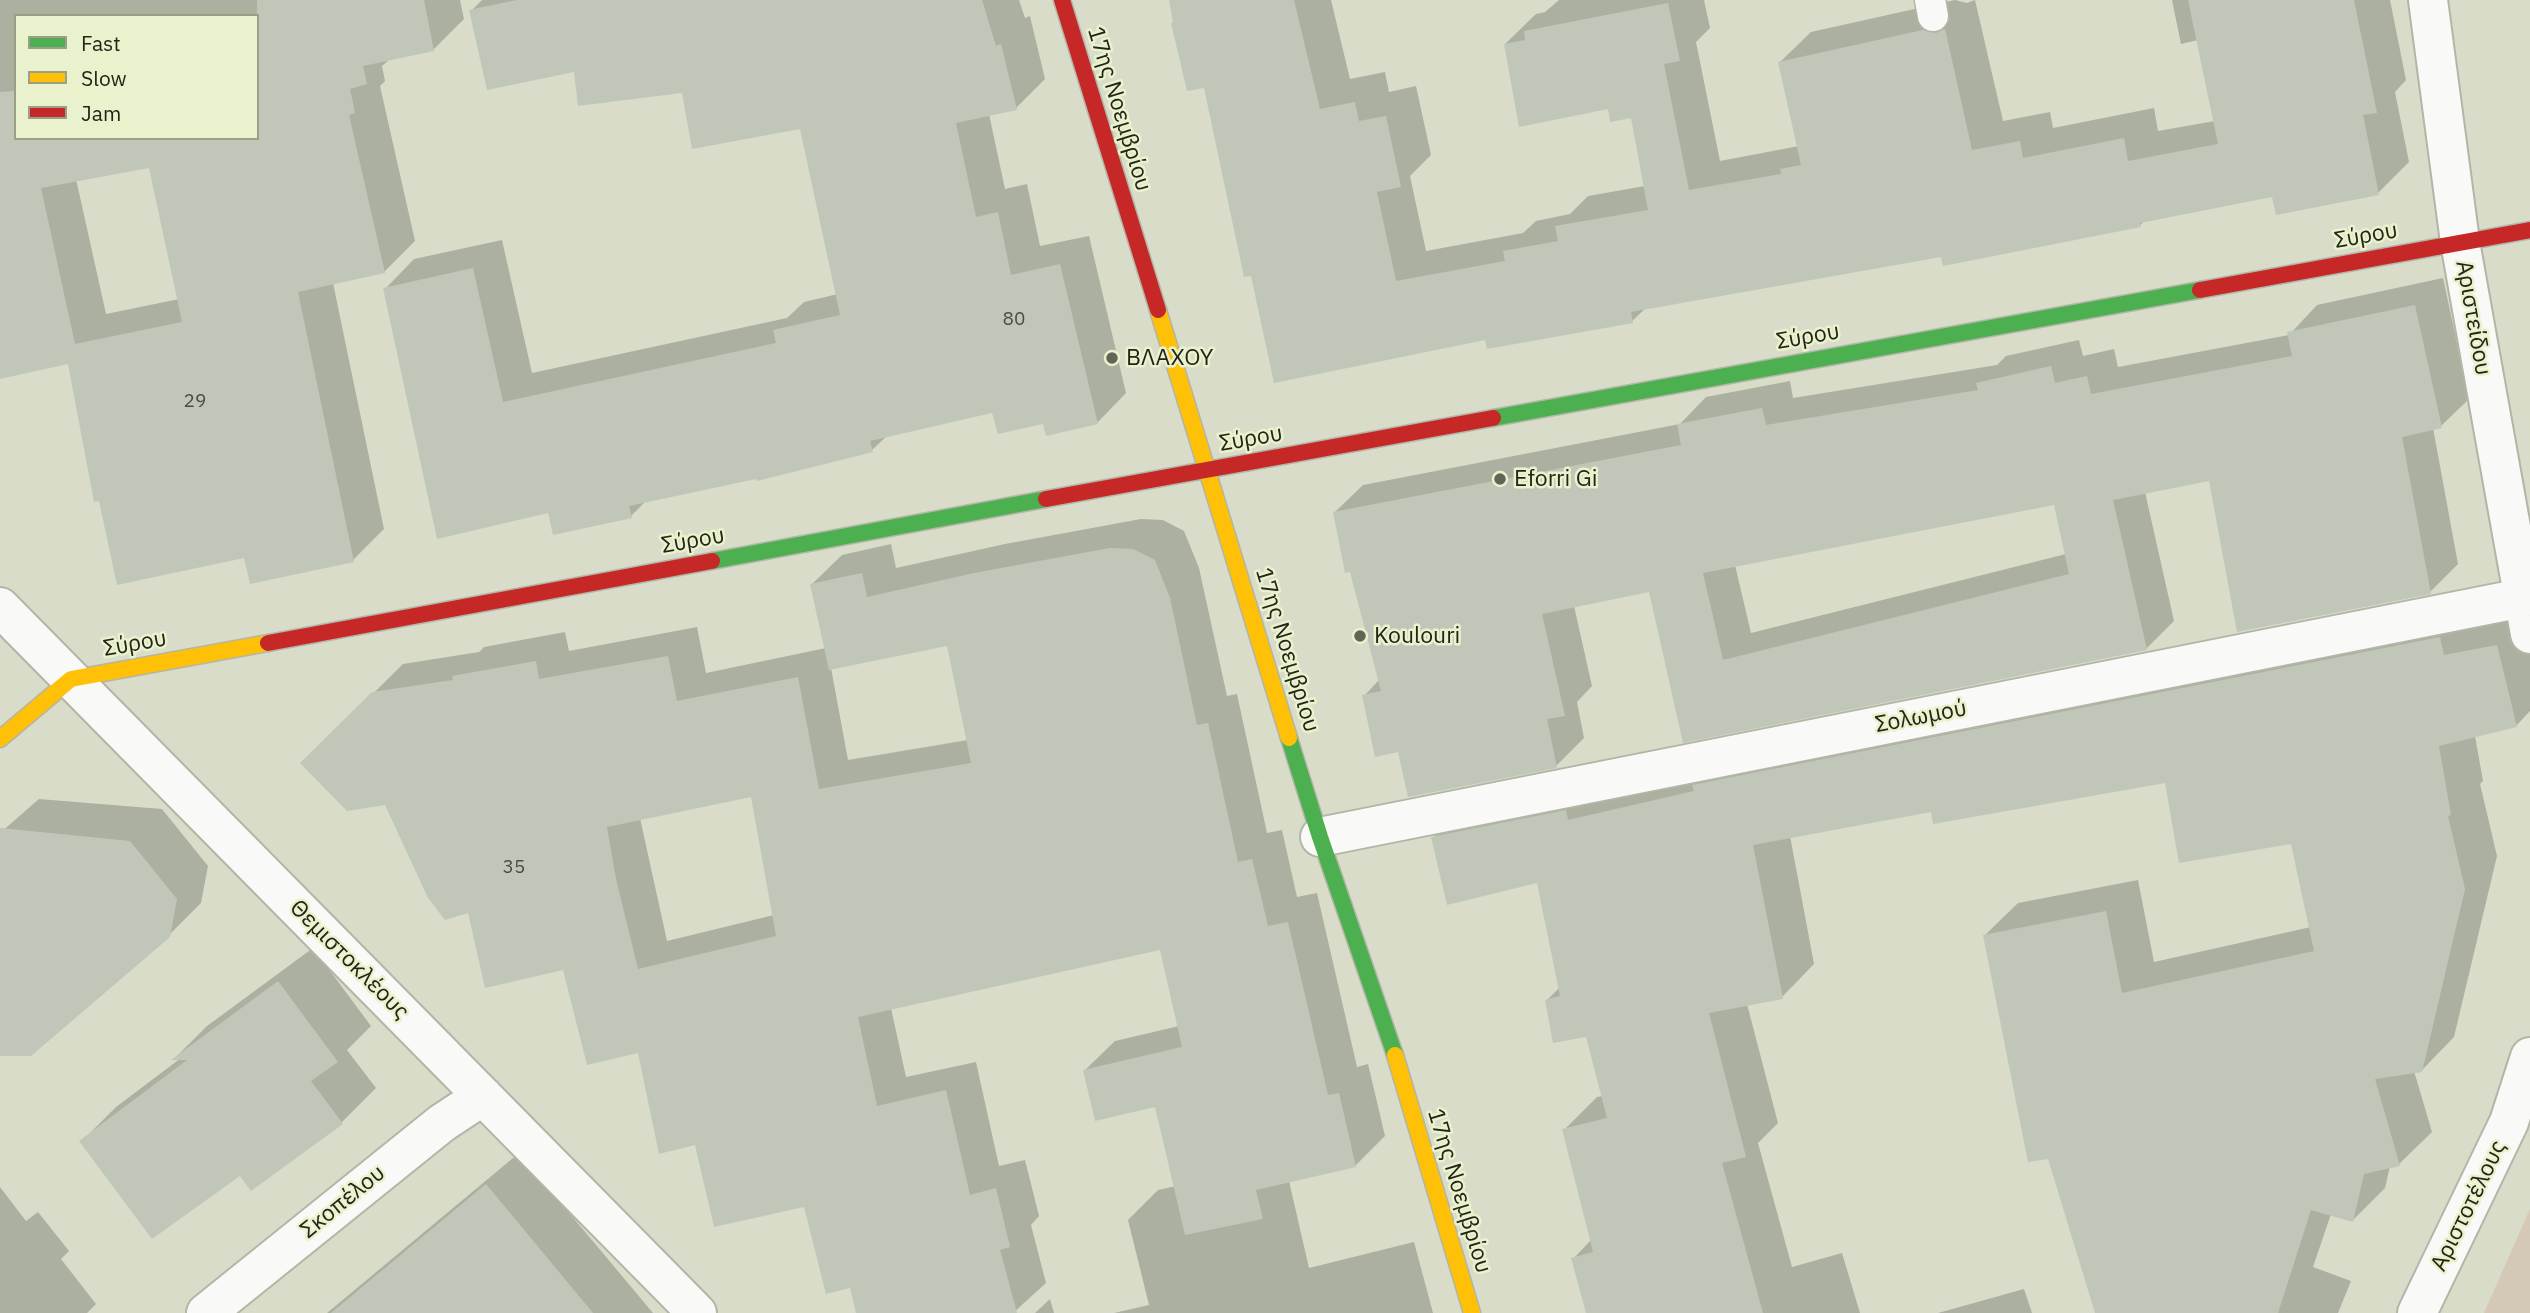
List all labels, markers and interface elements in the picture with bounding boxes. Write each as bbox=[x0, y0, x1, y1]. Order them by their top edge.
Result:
legend bbox=[14, 14, 259, 140]
street label: 17ης Νοεμβρίου bbox=[1081, 23, 1157, 195]
text: Fast bbox=[81, 29, 121, 57]
text: Slow bbox=[81, 64, 127, 92]
text: Jam bbox=[81, 99, 121, 127]
street label: Σύρου bbox=[2332, 217, 2400, 255]
street label: Αριστείδου bbox=[2449, 258, 2497, 378]
house number: 80 bbox=[1003, 309, 1025, 331]
street label: Σύρου bbox=[1774, 318, 1842, 356]
place label: ΒΛΑΧΟΥ bbox=[1126, 344, 1213, 372]
marker: ΒΛΑΧΟΥ bbox=[1104, 350, 1120, 366]
house number: 29 bbox=[184, 391, 206, 413]
street label: Σύρου bbox=[1217, 420, 1285, 458]
place label: Eforri Gi bbox=[1514, 465, 1597, 493]
marker: Eforri Gi bbox=[1492, 471, 1508, 487]
street label: Σύρου bbox=[659, 522, 727, 560]
street label: 17ης Νοεμβρίου bbox=[1249, 564, 1325, 736]
place label: Koulouri bbox=[1374, 622, 1460, 650]
street label: Σύρου bbox=[101, 625, 169, 663]
marker: Koulouri bbox=[1352, 628, 1368, 644]
street label: Σολωμού bbox=[1873, 695, 1969, 739]
house number: 35 bbox=[503, 857, 525, 879]
street label: Θεμιστοκλέους bbox=[283, 894, 415, 1026]
street label: 17ης Νοεμβρίου bbox=[1421, 1105, 1497, 1277]
street label: Αριστοτέλους bbox=[2425, 1136, 2513, 1276]
street label: Σκοπέλου bbox=[295, 1159, 391, 1245]

